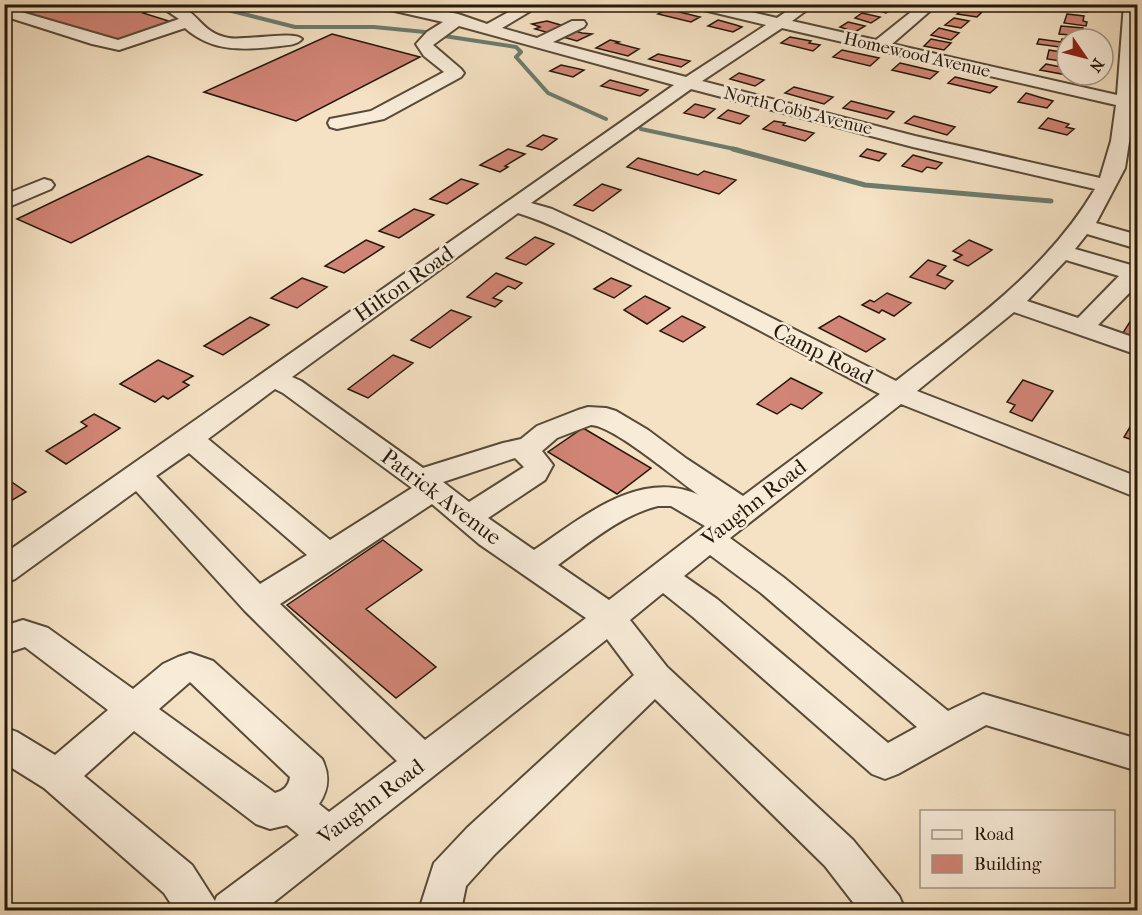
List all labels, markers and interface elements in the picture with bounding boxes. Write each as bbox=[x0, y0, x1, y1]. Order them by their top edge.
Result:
north arrow bbox=[1055, 27, 1115, 87]
street label: Homewood Avenue bbox=[842, 28, 992, 82]
text: N bbox=[1085, 55, 1108, 76]
street label: North Cobb Avenue bbox=[722, 82, 875, 140]
street label: Hilton Road bbox=[349, 240, 459, 328]
street label: Camp Road bbox=[769, 318, 878, 391]
street label: Patrick Avenue bbox=[376, 443, 506, 551]
street label: Vaughn Road bbox=[696, 453, 812, 553]
street label: Vaughn Road bbox=[312, 753, 430, 851]
legend bbox=[920, 810, 1115, 888]
text: Road bbox=[974, 824, 1014, 845]
text: Building bbox=[974, 854, 1042, 875]

